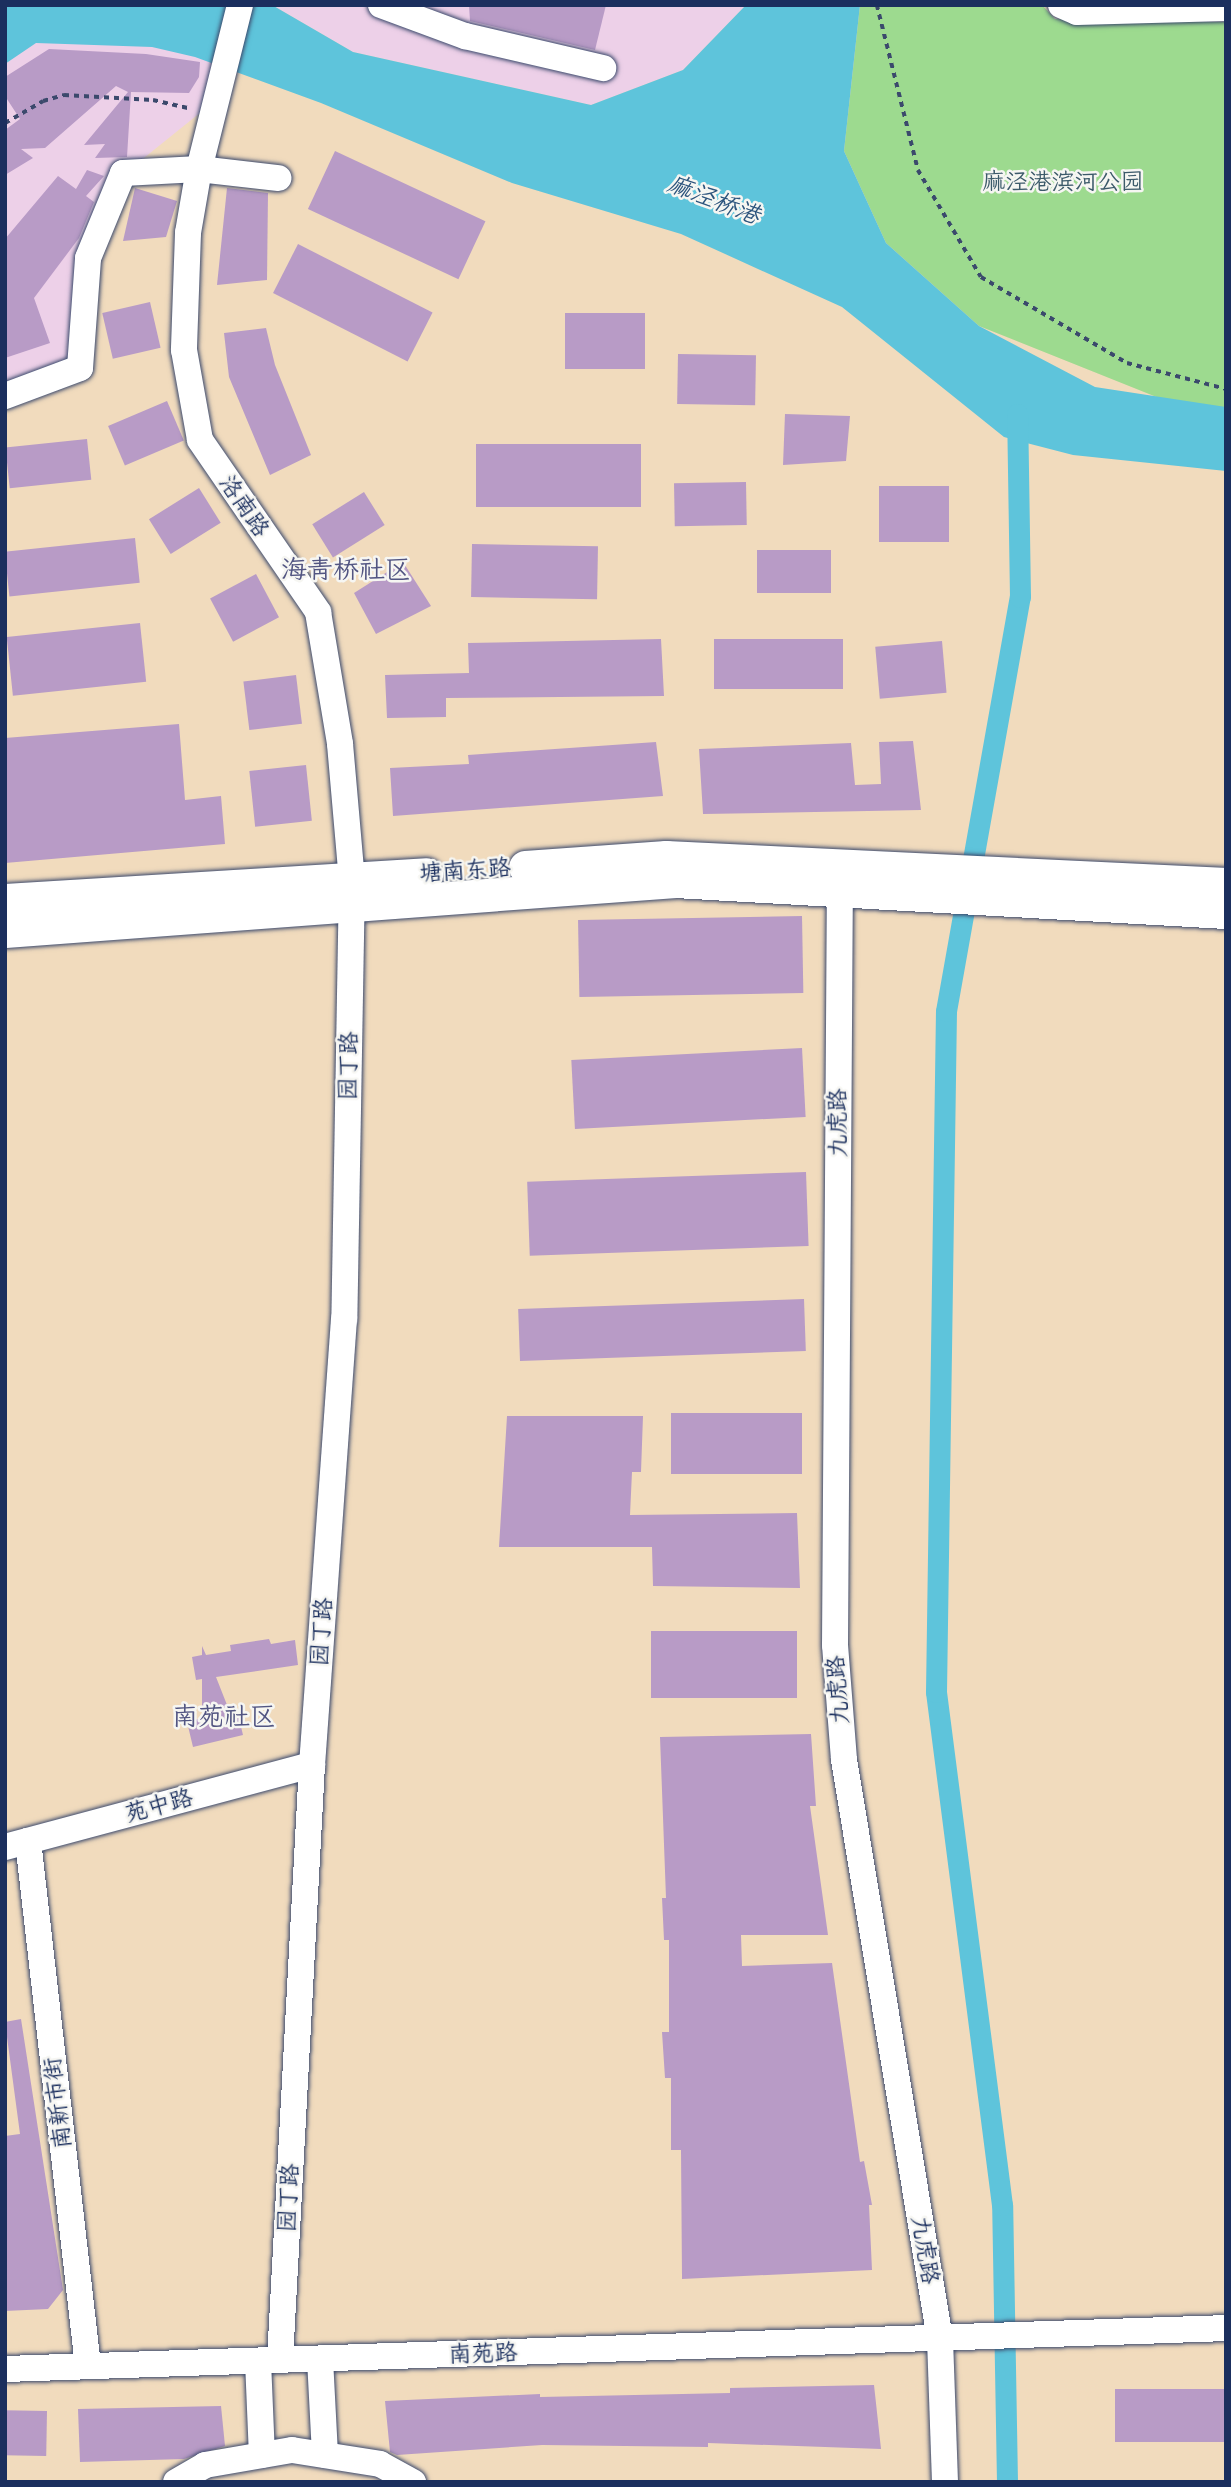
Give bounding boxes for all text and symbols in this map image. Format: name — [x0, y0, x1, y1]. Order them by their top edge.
park label: 麻泾港滨河公园 — [983, 168, 1143, 196]
water label: 麻泾桥港 — [664, 169, 764, 231]
street label: 洛南路 — [213, 470, 275, 542]
district label: 海青桥社区 — [281, 555, 411, 587]
street label: 塘南东路 — [418, 854, 512, 888]
street label: 园丁路 — [335, 1031, 363, 1101]
street label: 九虎路 — [824, 1089, 852, 1157]
street label: 园丁路 — [306, 1597, 338, 1667]
street label: 九虎路 — [822, 1655, 854, 1725]
district label: 南苑社区 — [172, 1702, 276, 1734]
street label: 苑中路 — [122, 1784, 196, 1828]
street label: 南新市街 — [39, 2056, 77, 2150]
street label: 园丁路 — [273, 2163, 305, 2233]
street label: 九虎路 — [906, 2214, 944, 2286]
street label: 南苑路 — [448, 2339, 518, 2369]

